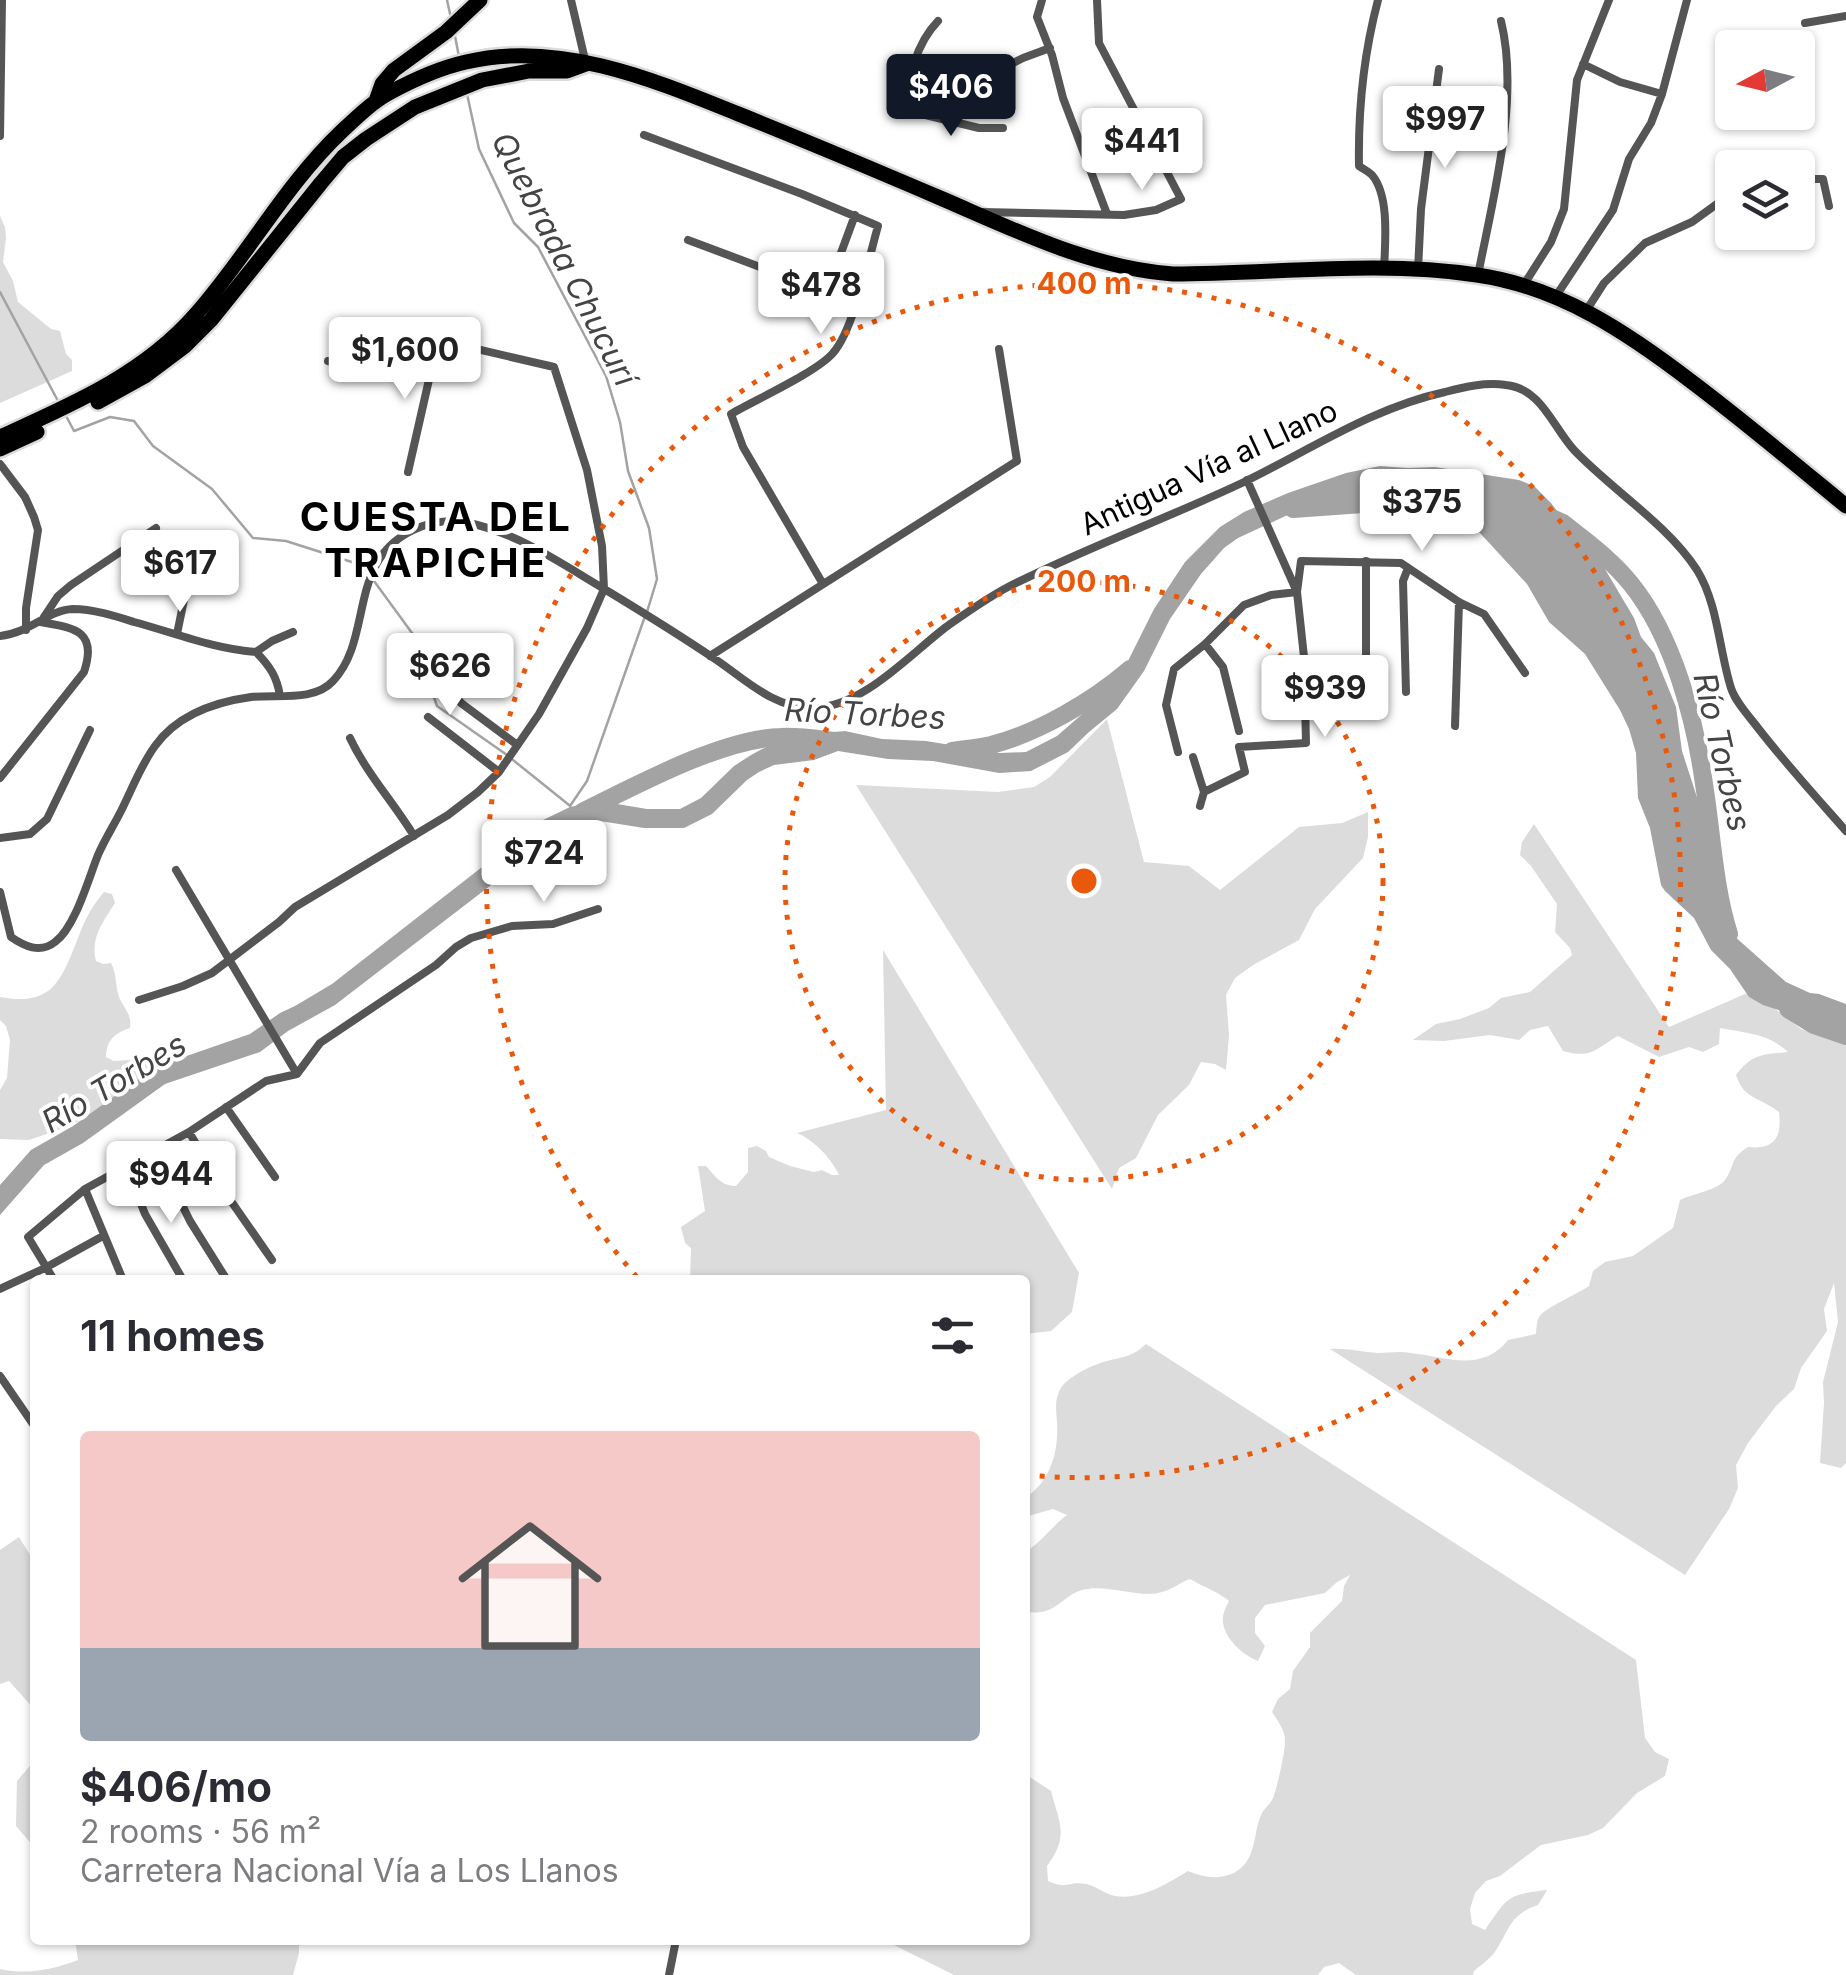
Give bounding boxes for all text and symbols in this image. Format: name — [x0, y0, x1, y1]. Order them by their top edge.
north arrow — [1715, 30, 1815, 130]
map controls — [1715, 30, 1815, 250]
pin: $406 — [892, 54, 1010, 139]
text: $406 — [909, 67, 993, 106]
pin: $997 — [1386, 86, 1504, 171]
text: $997 — [1405, 99, 1485, 138]
pin: $441 — [1083, 108, 1201, 193]
text: $441 — [1104, 121, 1180, 160]
water label: Quebrada Chucurí — [484, 125, 647, 395]
button: layers — [1715, 150, 1815, 250]
pin: $478 — [762, 252, 880, 337]
text: $478 — [780, 265, 862, 304]
text: 400 m — [1036, 265, 1132, 301]
pin: $1,600 — [324, 317, 486, 402]
text: $1,600 — [351, 330, 459, 369]
street label: Antigua Vía al Llano — [1074, 392, 1343, 542]
pin: $375 — [1363, 469, 1481, 554]
text: $375 — [1382, 482, 1462, 521]
district label: CUESTA DEL TRAPICHE — [300, 492, 572, 587]
pin: $617 — [121, 530, 239, 615]
text: $617 — [143, 543, 217, 582]
text: 200 m — [1037, 563, 1131, 599]
pin: $626 — [391, 633, 509, 718]
text: $626 — [409, 646, 491, 685]
pin: $939 — [1266, 655, 1384, 740]
text: $939 — [1283, 668, 1367, 707]
water label: Río Torbes — [1685, 669, 1760, 835]
water label: Río Torbes — [783, 690, 947, 737]
pin: $724 — [485, 820, 603, 905]
text: $724 — [504, 833, 584, 872]
centre of rings — [1066, 863, 1102, 899]
water label: Río Torbes — [35, 1024, 193, 1141]
pin: $944 — [112, 1141, 230, 1226]
text: $944 — [128, 1154, 214, 1193]
icon: filters — [925, 1308, 980, 1363]
text: 11 homes — [80, 1310, 265, 1361]
icon: home — [440, 1496, 620, 1676]
text: $406/mo — [80, 1761, 272, 1812]
text: 2 rooms · 56 m² — [80, 1812, 321, 1851]
text: Carretera Nacional Vía a Los Llanos — [80, 1851, 619, 1890]

